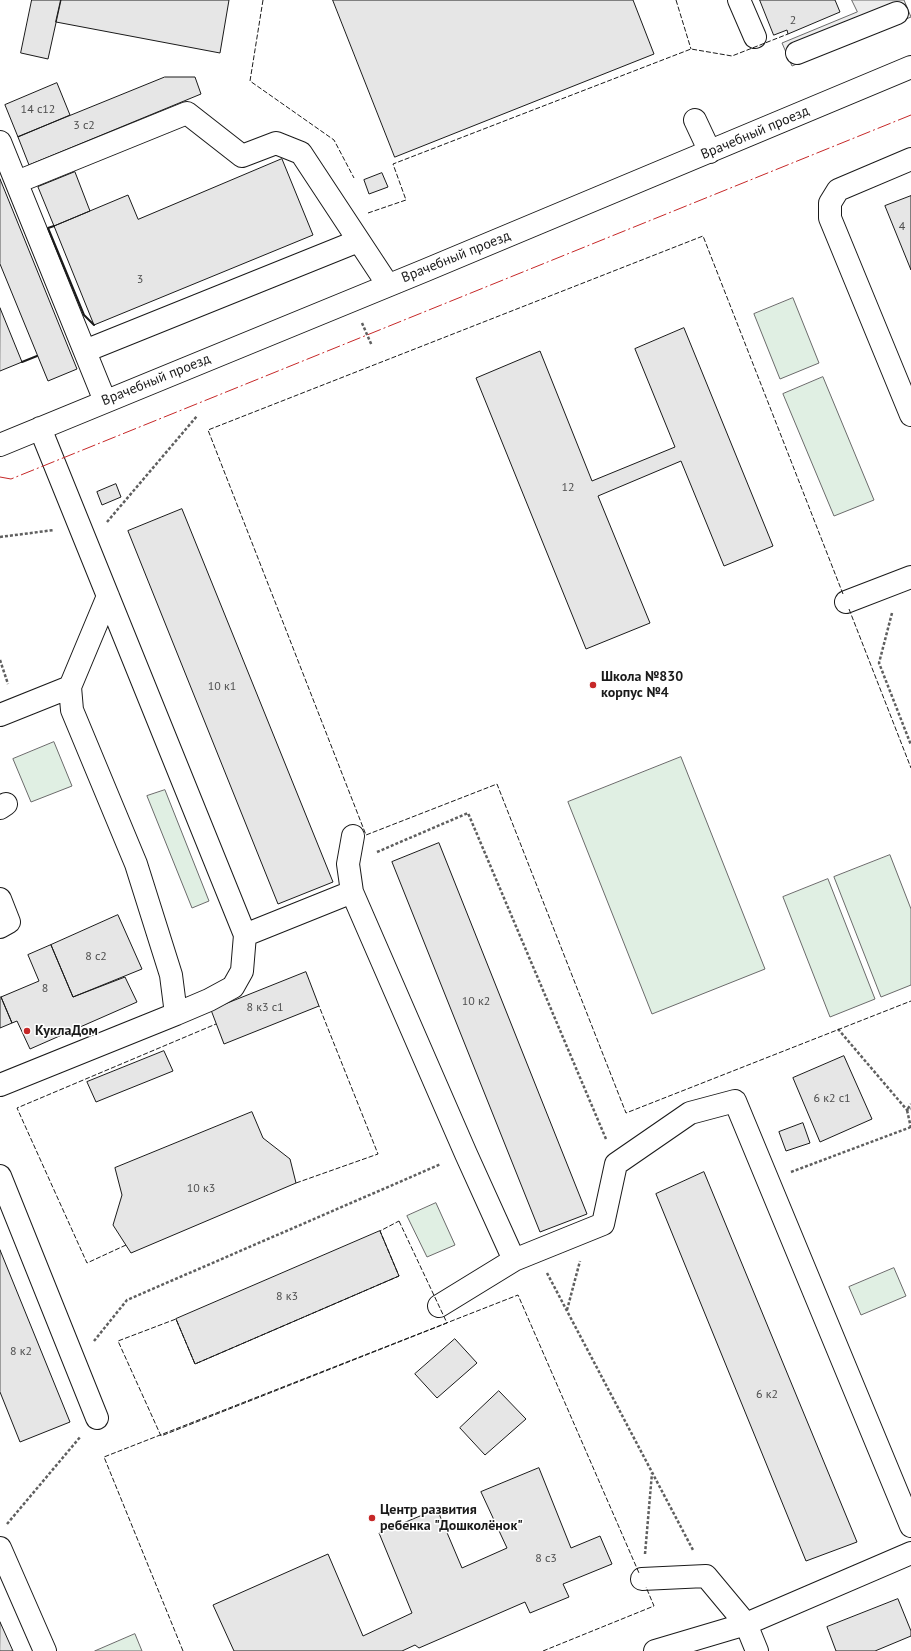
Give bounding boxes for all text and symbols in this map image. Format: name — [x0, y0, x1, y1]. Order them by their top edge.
house number: 2 — [790, 14, 796, 28]
house number: 14 с12 — [21, 103, 55, 117]
street label: Врачебный проезд — [698, 103, 812, 163]
house number: 3 с2 — [73, 119, 95, 133]
house number: 4 — [899, 220, 905, 234]
street label: Врачебный проезд — [399, 228, 513, 286]
house number: 3 — [137, 273, 143, 287]
street label: Врачебный проезд — [99, 351, 213, 409]
house number: 12 — [561, 481, 575, 495]
place label: Школа №830 корпус №4 — [601, 669, 683, 702]
house number: 10 к1 — [208, 680, 236, 694]
marker: Школа №830 корпус №4 — [588, 680, 598, 690]
house number: 8 с2 — [85, 950, 107, 964]
house number: 8 — [42, 982, 48, 996]
house number: 10 к2 — [462, 995, 490, 1009]
house number: 8 к3 с1 — [246, 1001, 284, 1015]
place label: КуклаДом — [35, 1023, 98, 1039]
marker: КуклаДом — [22, 1026, 32, 1036]
house number: 6 к2 с1 — [813, 1092, 851, 1106]
house number: 10 к3 — [187, 1182, 215, 1196]
house number: 8 к3 — [276, 1290, 298, 1304]
house number: 8 к2 — [10, 1345, 32, 1359]
house number: 6 к2 — [756, 1388, 778, 1402]
place label: Центр развития ребенка "Дошколёнок" — [380, 1502, 523, 1534]
marker: Центр развития ребенка "Дошколёнок" — [367, 1513, 377, 1523]
house number: 8 с3 — [535, 1552, 557, 1566]

